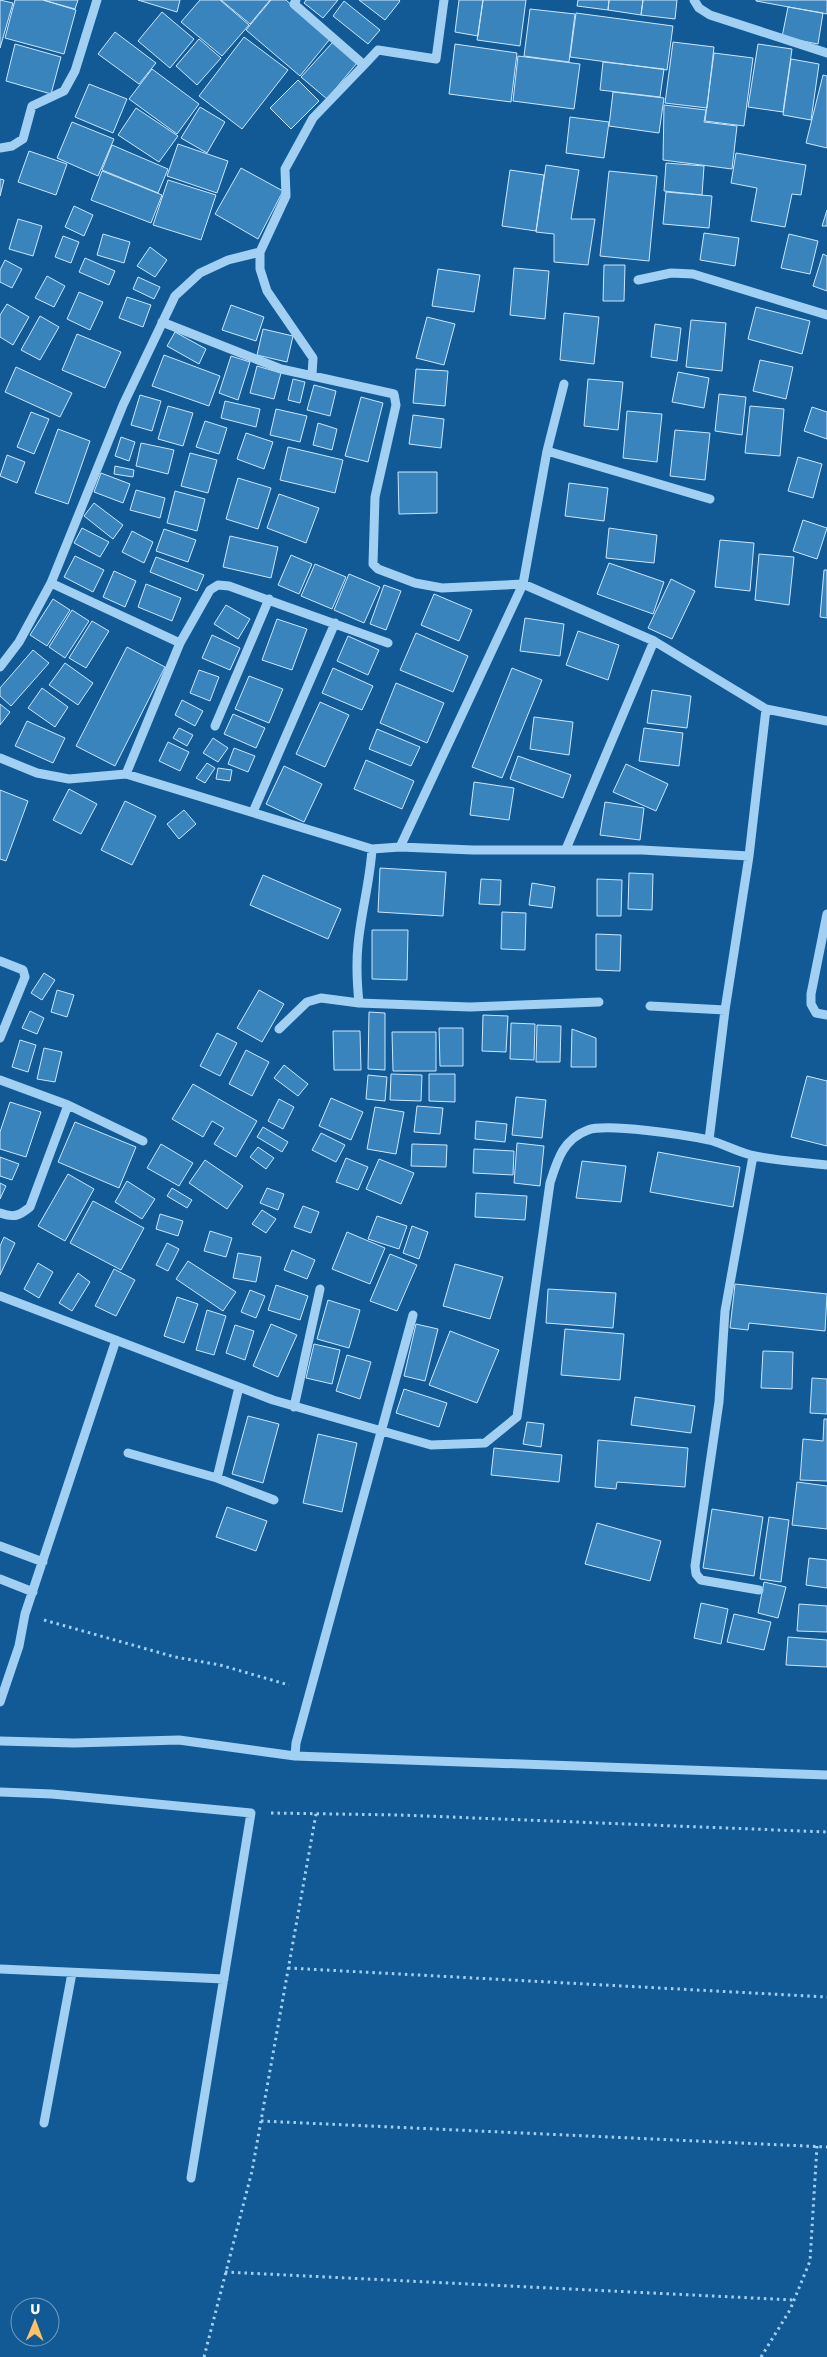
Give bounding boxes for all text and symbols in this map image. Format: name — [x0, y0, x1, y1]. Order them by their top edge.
north arrow — [10, 2297, 60, 2347]
text: U — [30, 2299, 40, 2319]

